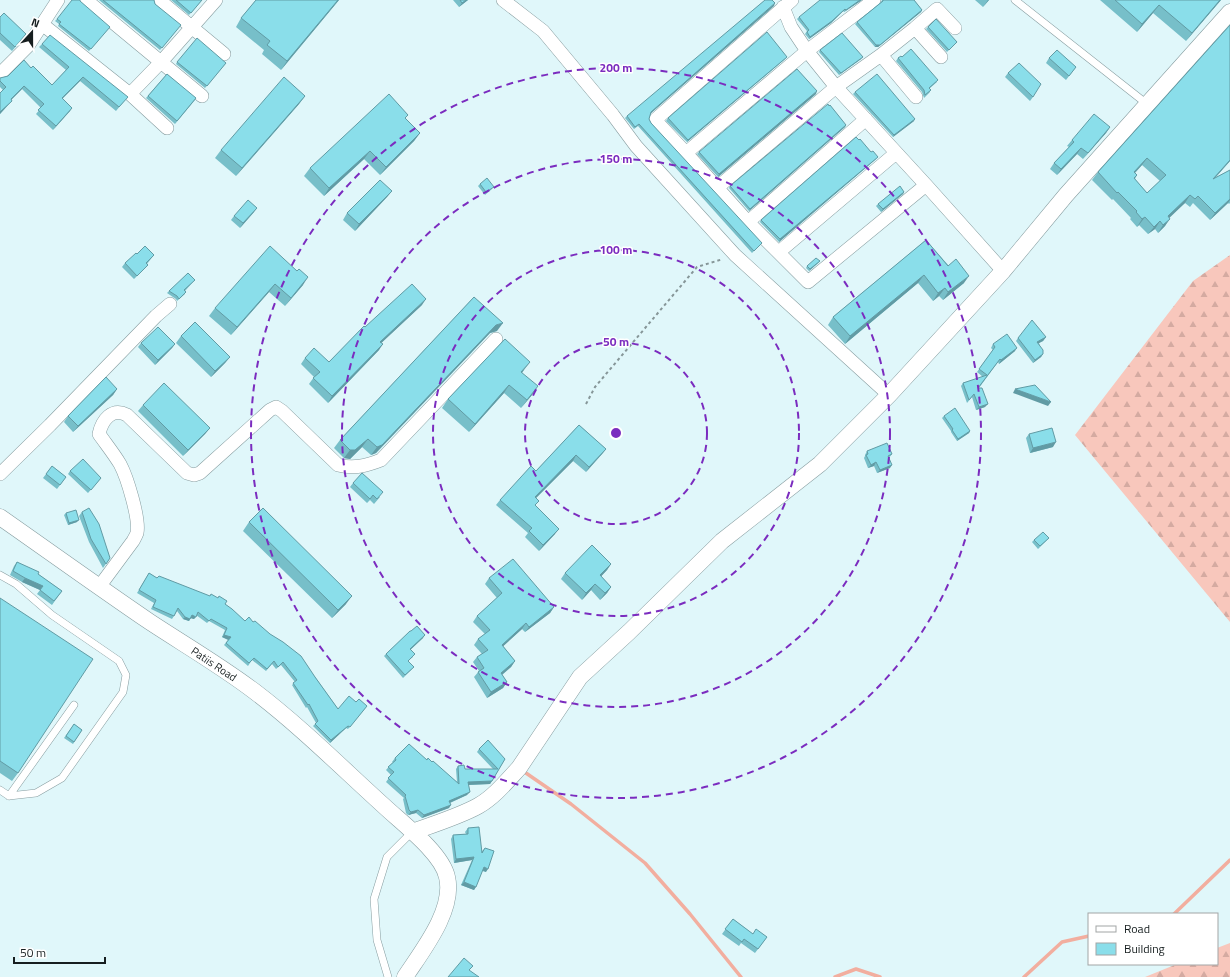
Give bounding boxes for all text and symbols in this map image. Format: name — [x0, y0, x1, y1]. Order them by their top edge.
north arrow — [12, 12, 52, 52]
text: N — [29, 14, 42, 31]
text: 200 m — [600, 58, 632, 77]
text: 150 m — [600, 149, 632, 168]
text: 100 m — [600, 240, 632, 259]
text: 50 m — [603, 332, 629, 351]
centre of rings — [609, 426, 623, 440]
street label: Patiis Road — [188, 643, 240, 685]
legend — [1088, 913, 1218, 965]
text: Road — [1124, 919, 1150, 938]
scale bar — [14, 939, 105, 965]
text: Building — [1124, 939, 1165, 958]
text: 50 m — [20, 943, 46, 962]

